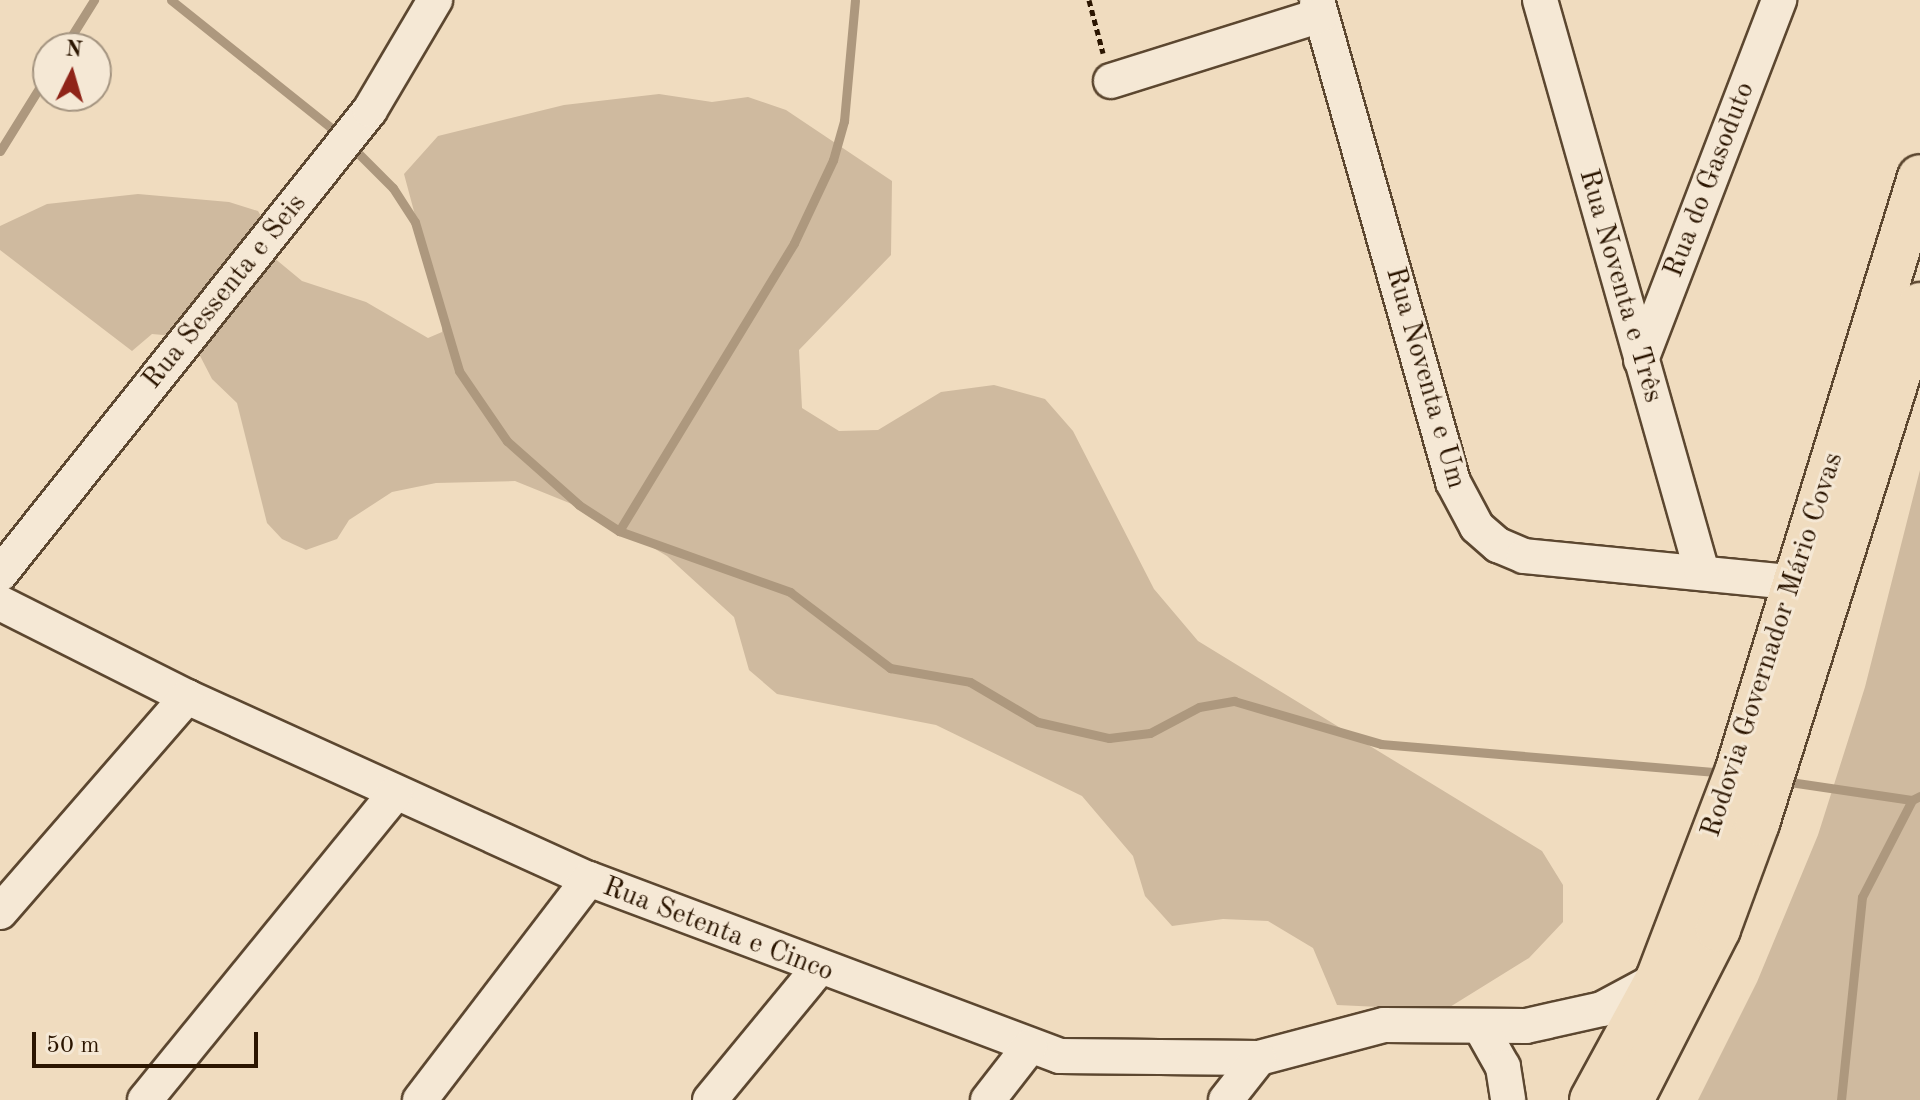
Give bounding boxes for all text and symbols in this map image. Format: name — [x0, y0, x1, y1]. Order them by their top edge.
north arrow — [32, 32, 112, 112]
text: N — [65, 38, 83, 62]
street label: Rua do Gasoduto — [1657, 78, 1763, 282]
street label: Rua Noventa e Três — [1571, 165, 1669, 407]
street label: Rua Sessenta e Seis — [136, 188, 314, 396]
street label: Rua Noventa e Um — [1377, 263, 1473, 493]
street label: Rodovia Governador Mário Covas — [1695, 449, 1851, 841]
street label: Rua Setenta e Cinco — [598, 871, 838, 989]
scale bar — [36, 1016, 262, 1066]
text: 50 m — [46, 1034, 100, 1058]

